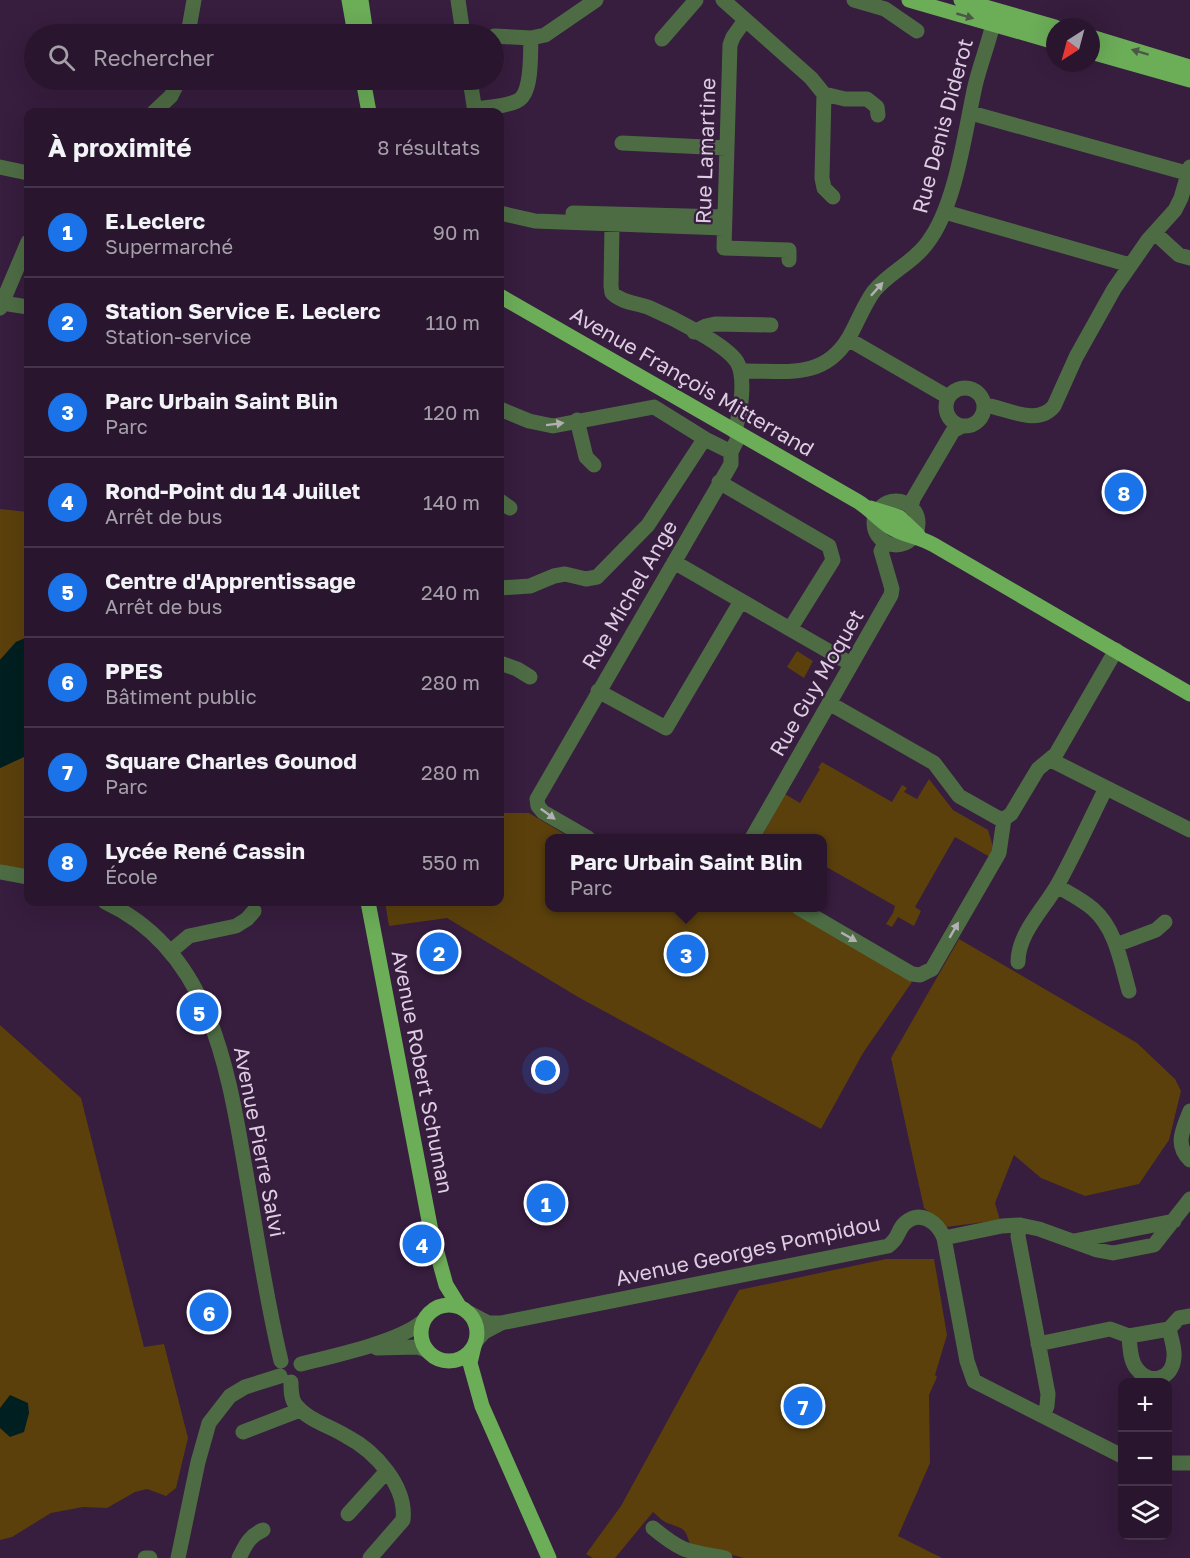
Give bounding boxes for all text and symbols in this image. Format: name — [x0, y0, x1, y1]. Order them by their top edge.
one-way arrow — [956, 12, 974, 21]
north arrow — [1046, 18, 1100, 72]
search box — [24, 24, 504, 90]
street label: Rue Denis Diderot — [906, 35, 978, 216]
icon: search — [45, 41, 78, 74]
text: Rechercher — [93, 44, 214, 71]
one-way arrow — [1131, 47, 1149, 56]
street label: Rue Lamartine — [689, 77, 721, 224]
text: À proximité — [48, 132, 192, 163]
text: 8 résultats — [377, 135, 480, 159]
text: E.Leclerc — [105, 207, 205, 234]
text: 1 — [62, 220, 73, 244]
text: 90 m — [433, 220, 480, 244]
text: Supermarché — [105, 234, 233, 258]
one-way arrow — [870, 282, 883, 297]
text: Station Service E. Leclerc — [105, 297, 381, 324]
street label: Avenue François Mitterrand — [566, 301, 819, 462]
text: 2 — [61, 310, 74, 334]
text: 110 m — [426, 310, 480, 334]
text: Station-service — [105, 324, 251, 348]
text: Parc Urbain Saint Blin — [105, 387, 338, 414]
text: 3 — [61, 400, 74, 424]
text: 120 m — [424, 400, 480, 424]
text: Parc — [105, 414, 148, 438]
one-way arrow — [545, 419, 564, 429]
pin: 8 — [1104, 470, 1144, 514]
text: Rond-Point du 14 Juillet — [105, 477, 360, 504]
text: 4 — [61, 490, 74, 514]
text: 140 m — [423, 490, 480, 514]
text: Arrêt de bus — [105, 504, 222, 528]
street label: Rue Michel Ange — [576, 515, 682, 674]
text: Centre d'Apprentissage — [105, 567, 356, 594]
text: 5 — [61, 580, 74, 604]
text: 240 m — [421, 580, 480, 604]
text: Arrêt de bus — [105, 594, 222, 618]
street label: Rue Guy Moquet — [764, 604, 869, 761]
text: PPES — [105, 657, 163, 684]
text: 6 — [61, 670, 74, 694]
text: 280 m — [421, 670, 480, 694]
text: Bâtiment public — [105, 684, 257, 708]
text: Square Charles Gounod — [105, 747, 357, 774]
text: 7 — [62, 760, 73, 784]
text: 280 m — [421, 760, 480, 784]
text: Parc — [105, 774, 148, 798]
one-way arrow — [540, 808, 556, 820]
popup — [545, 834, 827, 912]
text: Lycée René Cassin — [105, 837, 305, 864]
text: Parc Urbain Saint Blin — [570, 848, 802, 875]
text: 8 — [61, 850, 74, 874]
text: 550 m — [422, 850, 480, 874]
text: École — [105, 864, 158, 888]
text: Parc — [570, 875, 612, 899]
one-way arrow — [949, 922, 960, 938]
pin: 2 — [420, 930, 458, 974]
pin: 3 — [666, 932, 706, 976]
one-way arrow — [841, 932, 858, 942]
street label: Avenue Robert Schuman — [387, 948, 459, 1196]
pin: 5 — [180, 990, 218, 1034]
street label: Avenue Pierre Salvi — [229, 1044, 291, 1239]
your location — [531, 1056, 560, 1085]
pin: 1 — [526, 1180, 566, 1226]
street label: Avenue Georges Pompidou — [613, 1209, 883, 1291]
pin: 4 — [402, 1222, 442, 1266]
pin: 6 — [190, 1290, 228, 1334]
map controls — [1118, 1378, 1172, 1540]
button: + — [1118, 1378, 1172, 1432]
pin: 7 — [784, 1384, 822, 1428]
button: − — [1118, 1432, 1172, 1486]
button: layers — [1118, 1486, 1172, 1540]

